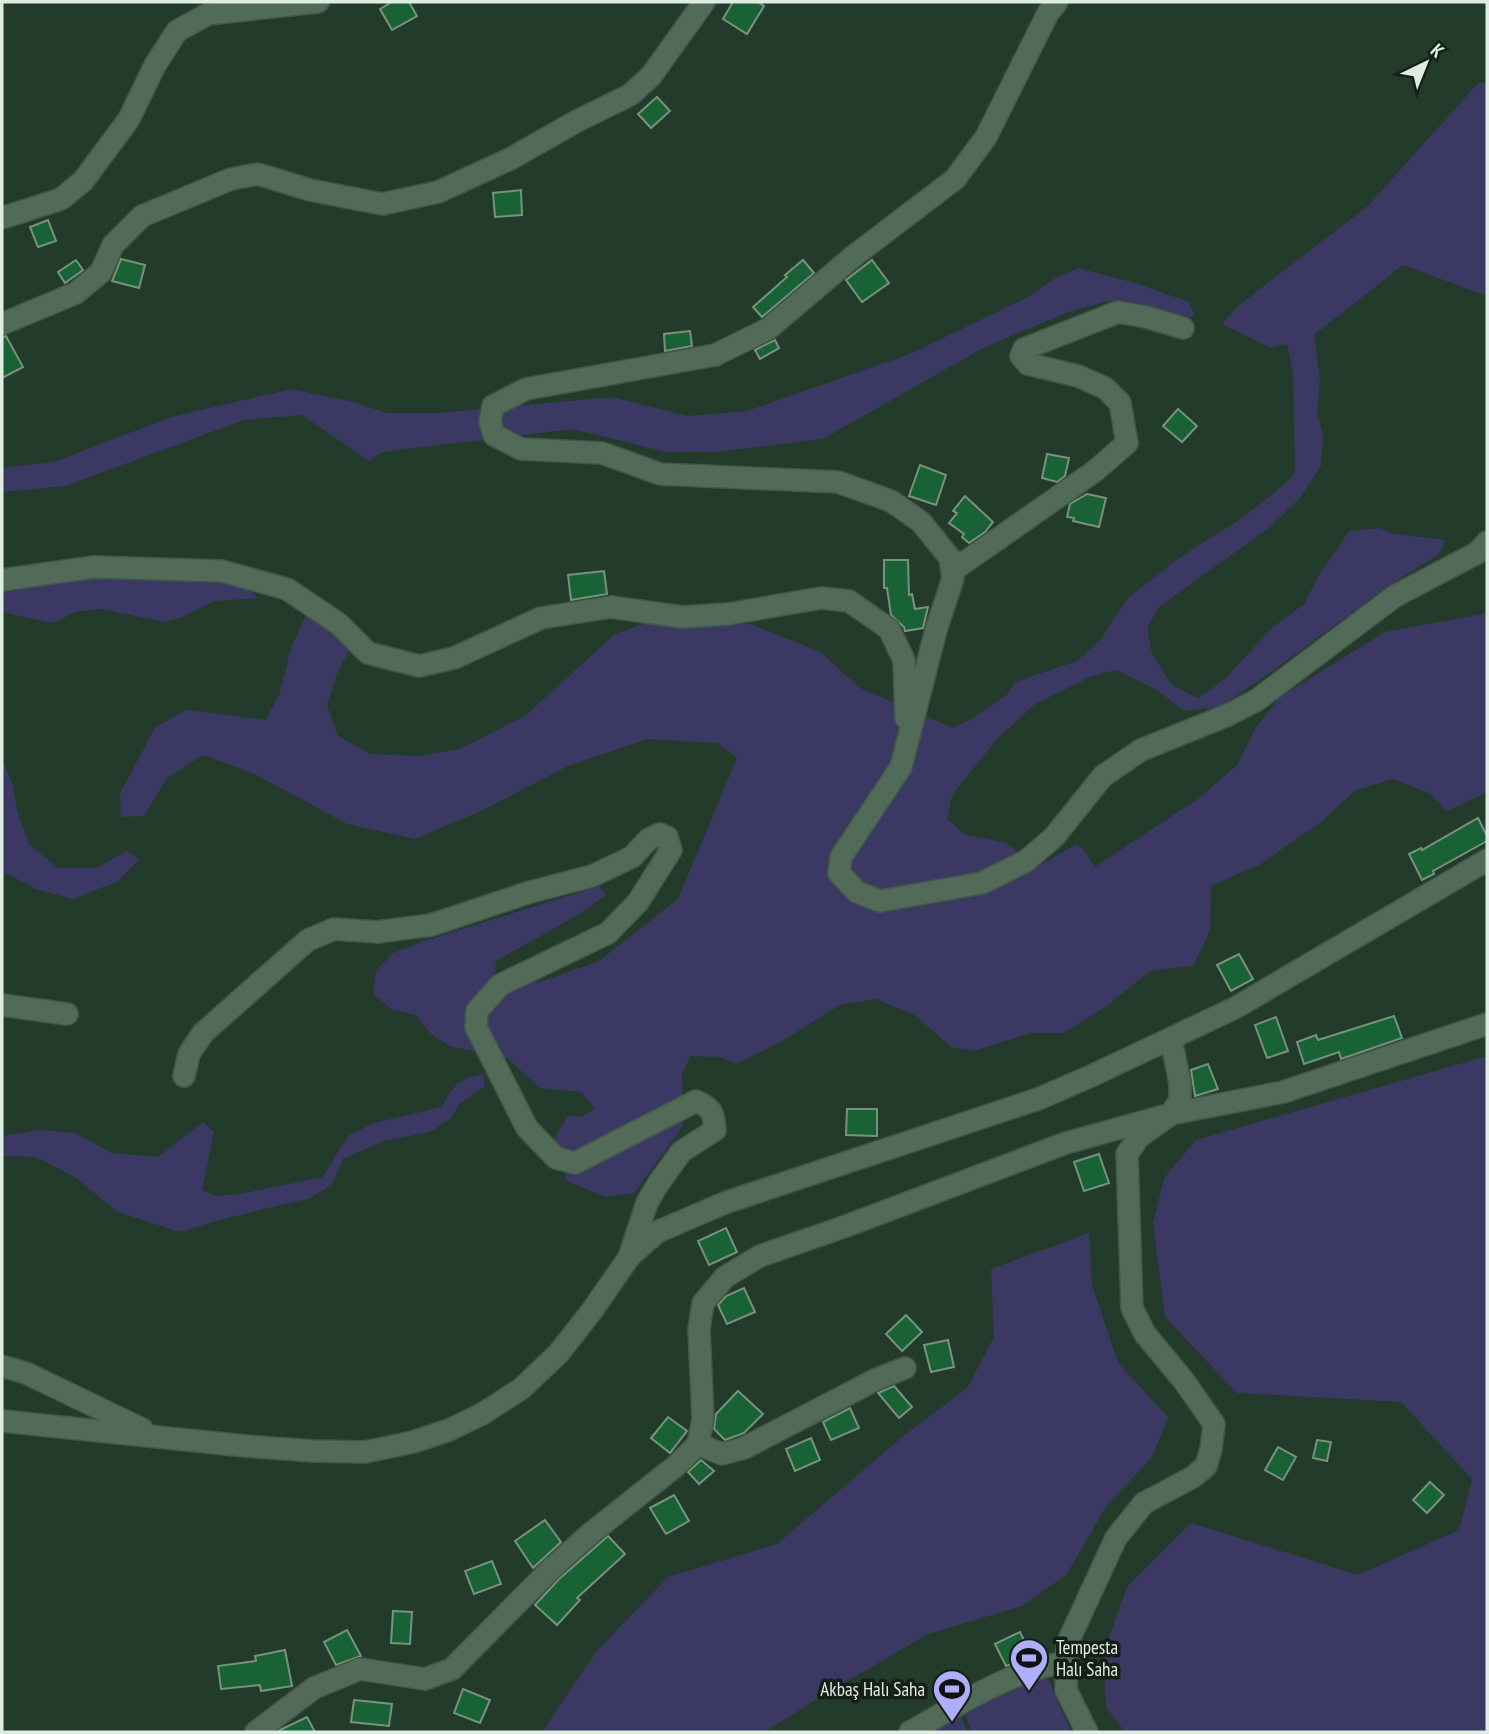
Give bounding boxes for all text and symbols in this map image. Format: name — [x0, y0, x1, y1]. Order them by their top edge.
north arrow — [1391, 28, 1461, 98]
text: K — [1426, 38, 1449, 63]
place label: Tempesta Halı Saha — [1056, 1635, 1118, 1681]
sports icon: Tempesta Halı Saha — [1008, 1637, 1050, 1692]
sports icon: Akbaş Halı Saha — [931, 1668, 973, 1723]
place label: Akbaş Halı Saha — [820, 1677, 925, 1701]

